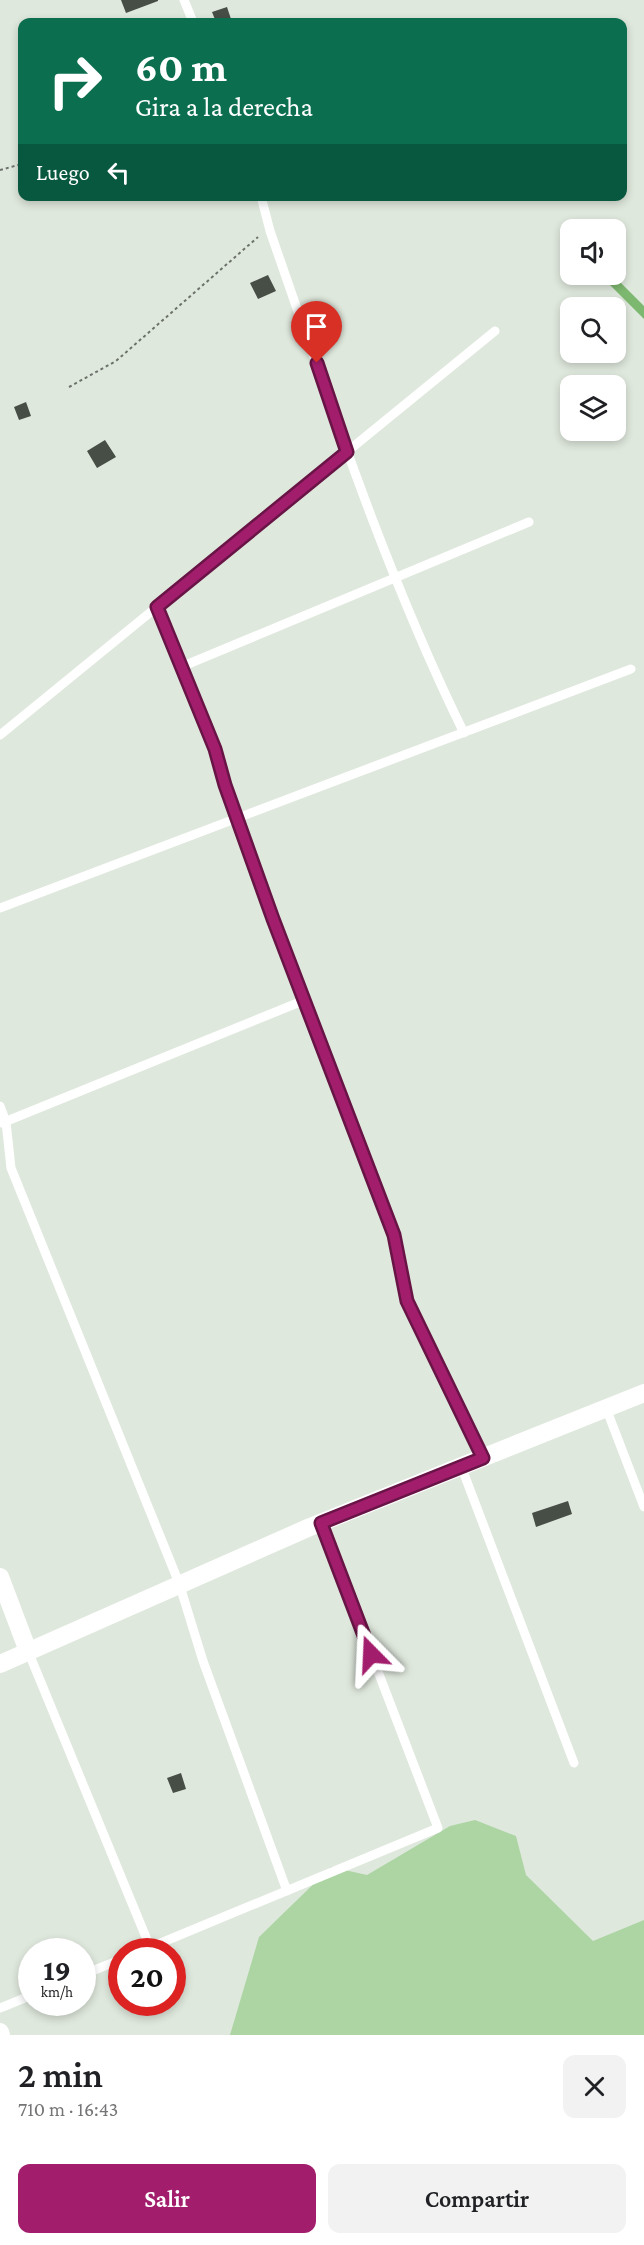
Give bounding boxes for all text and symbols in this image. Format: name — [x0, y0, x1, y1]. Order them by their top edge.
icon: right — [36, 42, 114, 120]
text: 60 m — [135, 43, 227, 90]
text: Gira a la derecha — [135, 92, 313, 122]
icon: left — [102, 156, 135, 189]
text: Luego — [36, 160, 90, 185]
map controls — [560, 219, 626, 441]
button: sound — [560, 219, 626, 285]
button: search — [560, 297, 626, 363]
pin — [291, 301, 342, 363]
icon: arrive — [300, 310, 333, 343]
button: layers — [560, 375, 626, 441]
position arrow — [339, 1622, 403, 1686]
speed limit sign: 20 — [108, 1938, 186, 2016]
text: 19 — [43, 1953, 71, 1986]
text: km/h — [41, 1984, 73, 2000]
text: 2 min — [18, 2055, 103, 2095]
button: close — [563, 2055, 626, 2118]
text: 710 m · 16:43 — [18, 2098, 118, 2120]
button: Salir — [18, 2164, 316, 2233]
button: Compartir — [328, 2164, 626, 2233]

